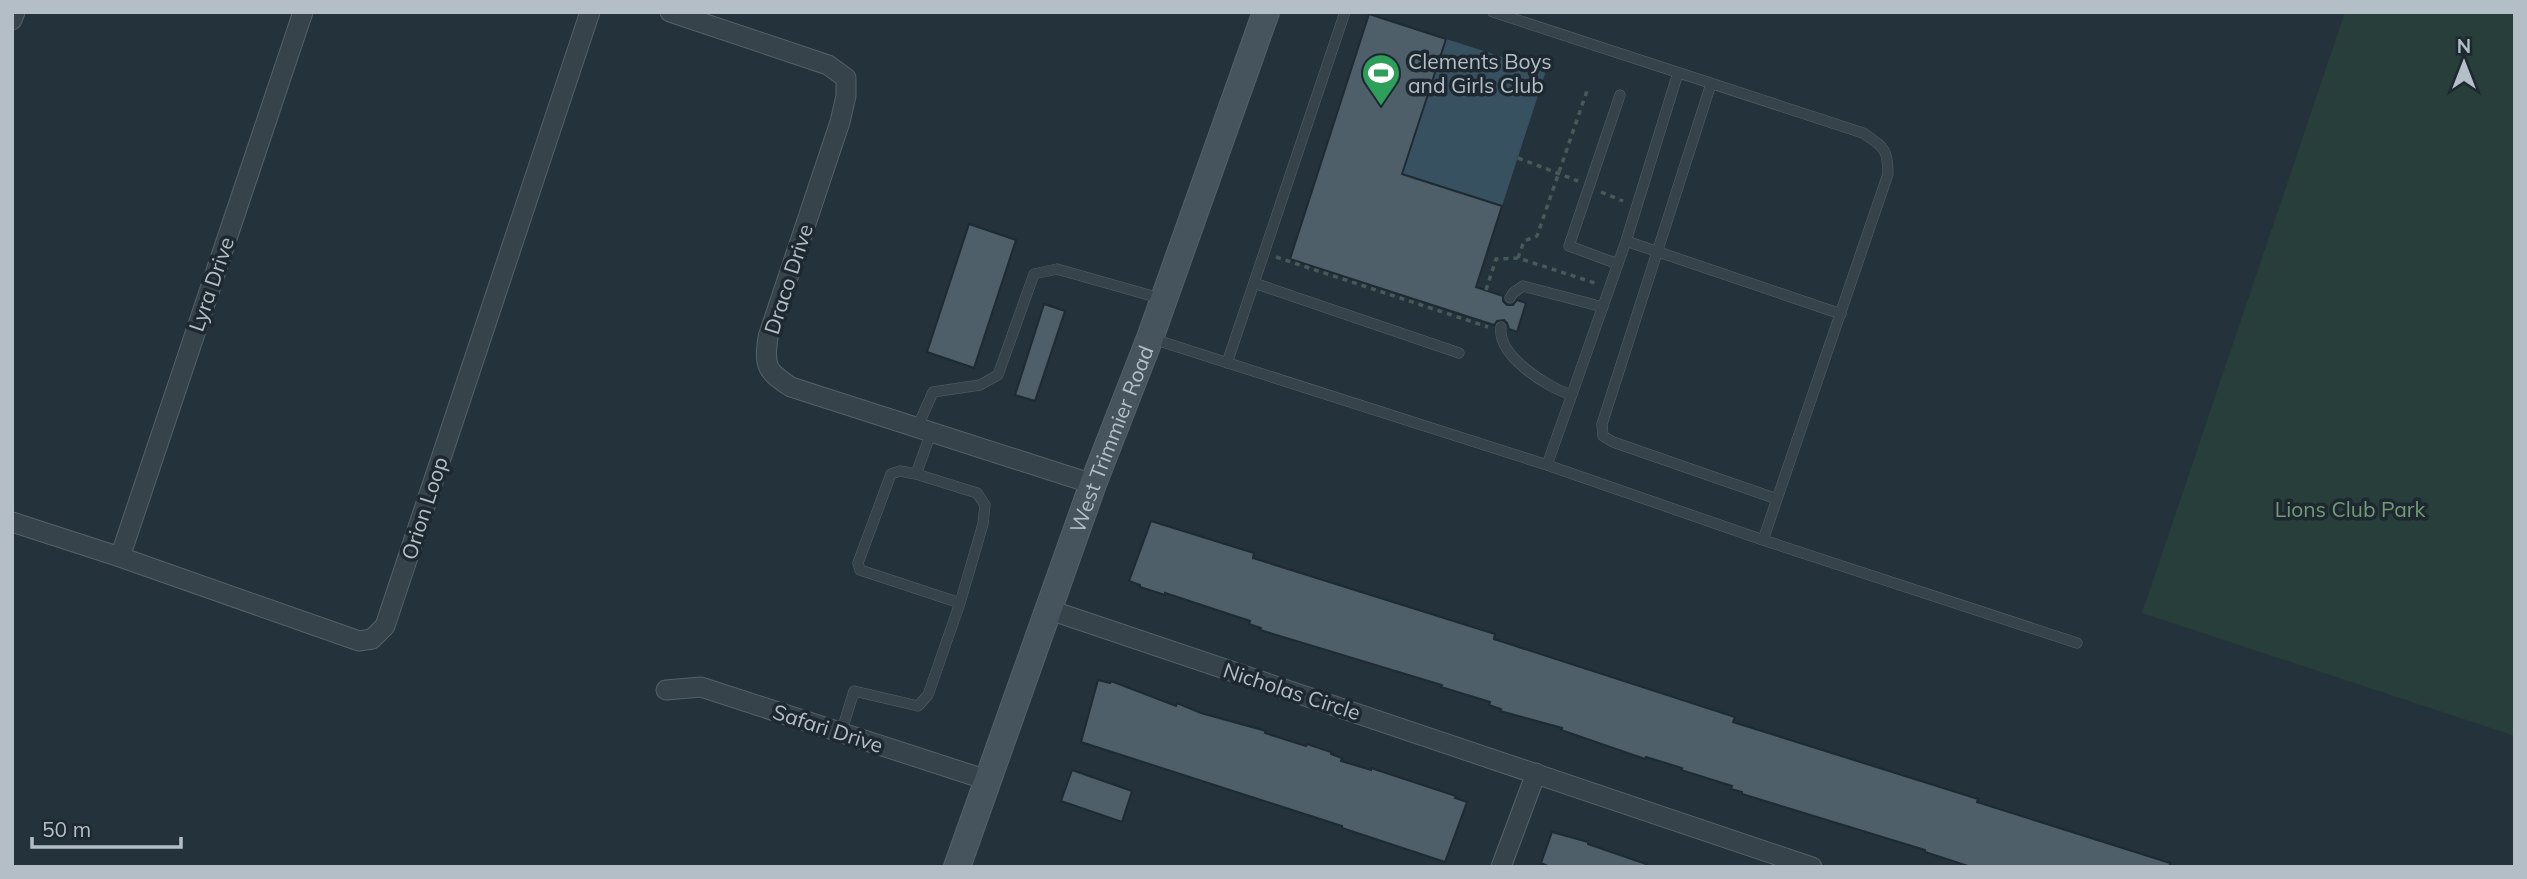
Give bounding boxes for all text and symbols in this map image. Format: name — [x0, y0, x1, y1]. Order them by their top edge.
north arrow — [2429, 28, 2499, 98]
text: N — [2457, 34, 2471, 58]
place label: Clements Boys and Girls Club — [1408, 48, 1552, 98]
sports icon: Clements Boys and Girls Club — [1360, 52, 1402, 107]
street label: Draco Drive — [758, 221, 818, 337]
street label: Lyra Drive — [183, 233, 239, 335]
street label: West Trimmier Road — [1064, 342, 1159, 536]
street label: Orion Loop — [395, 453, 453, 563]
park label: Lions Club Park — [2275, 496, 2425, 522]
street label: Nicholas Circle — [1220, 657, 1364, 725]
street label: Safari Drive — [770, 698, 886, 758]
scale bar — [32, 806, 180, 850]
text: 50 m — [42, 816, 91, 842]

